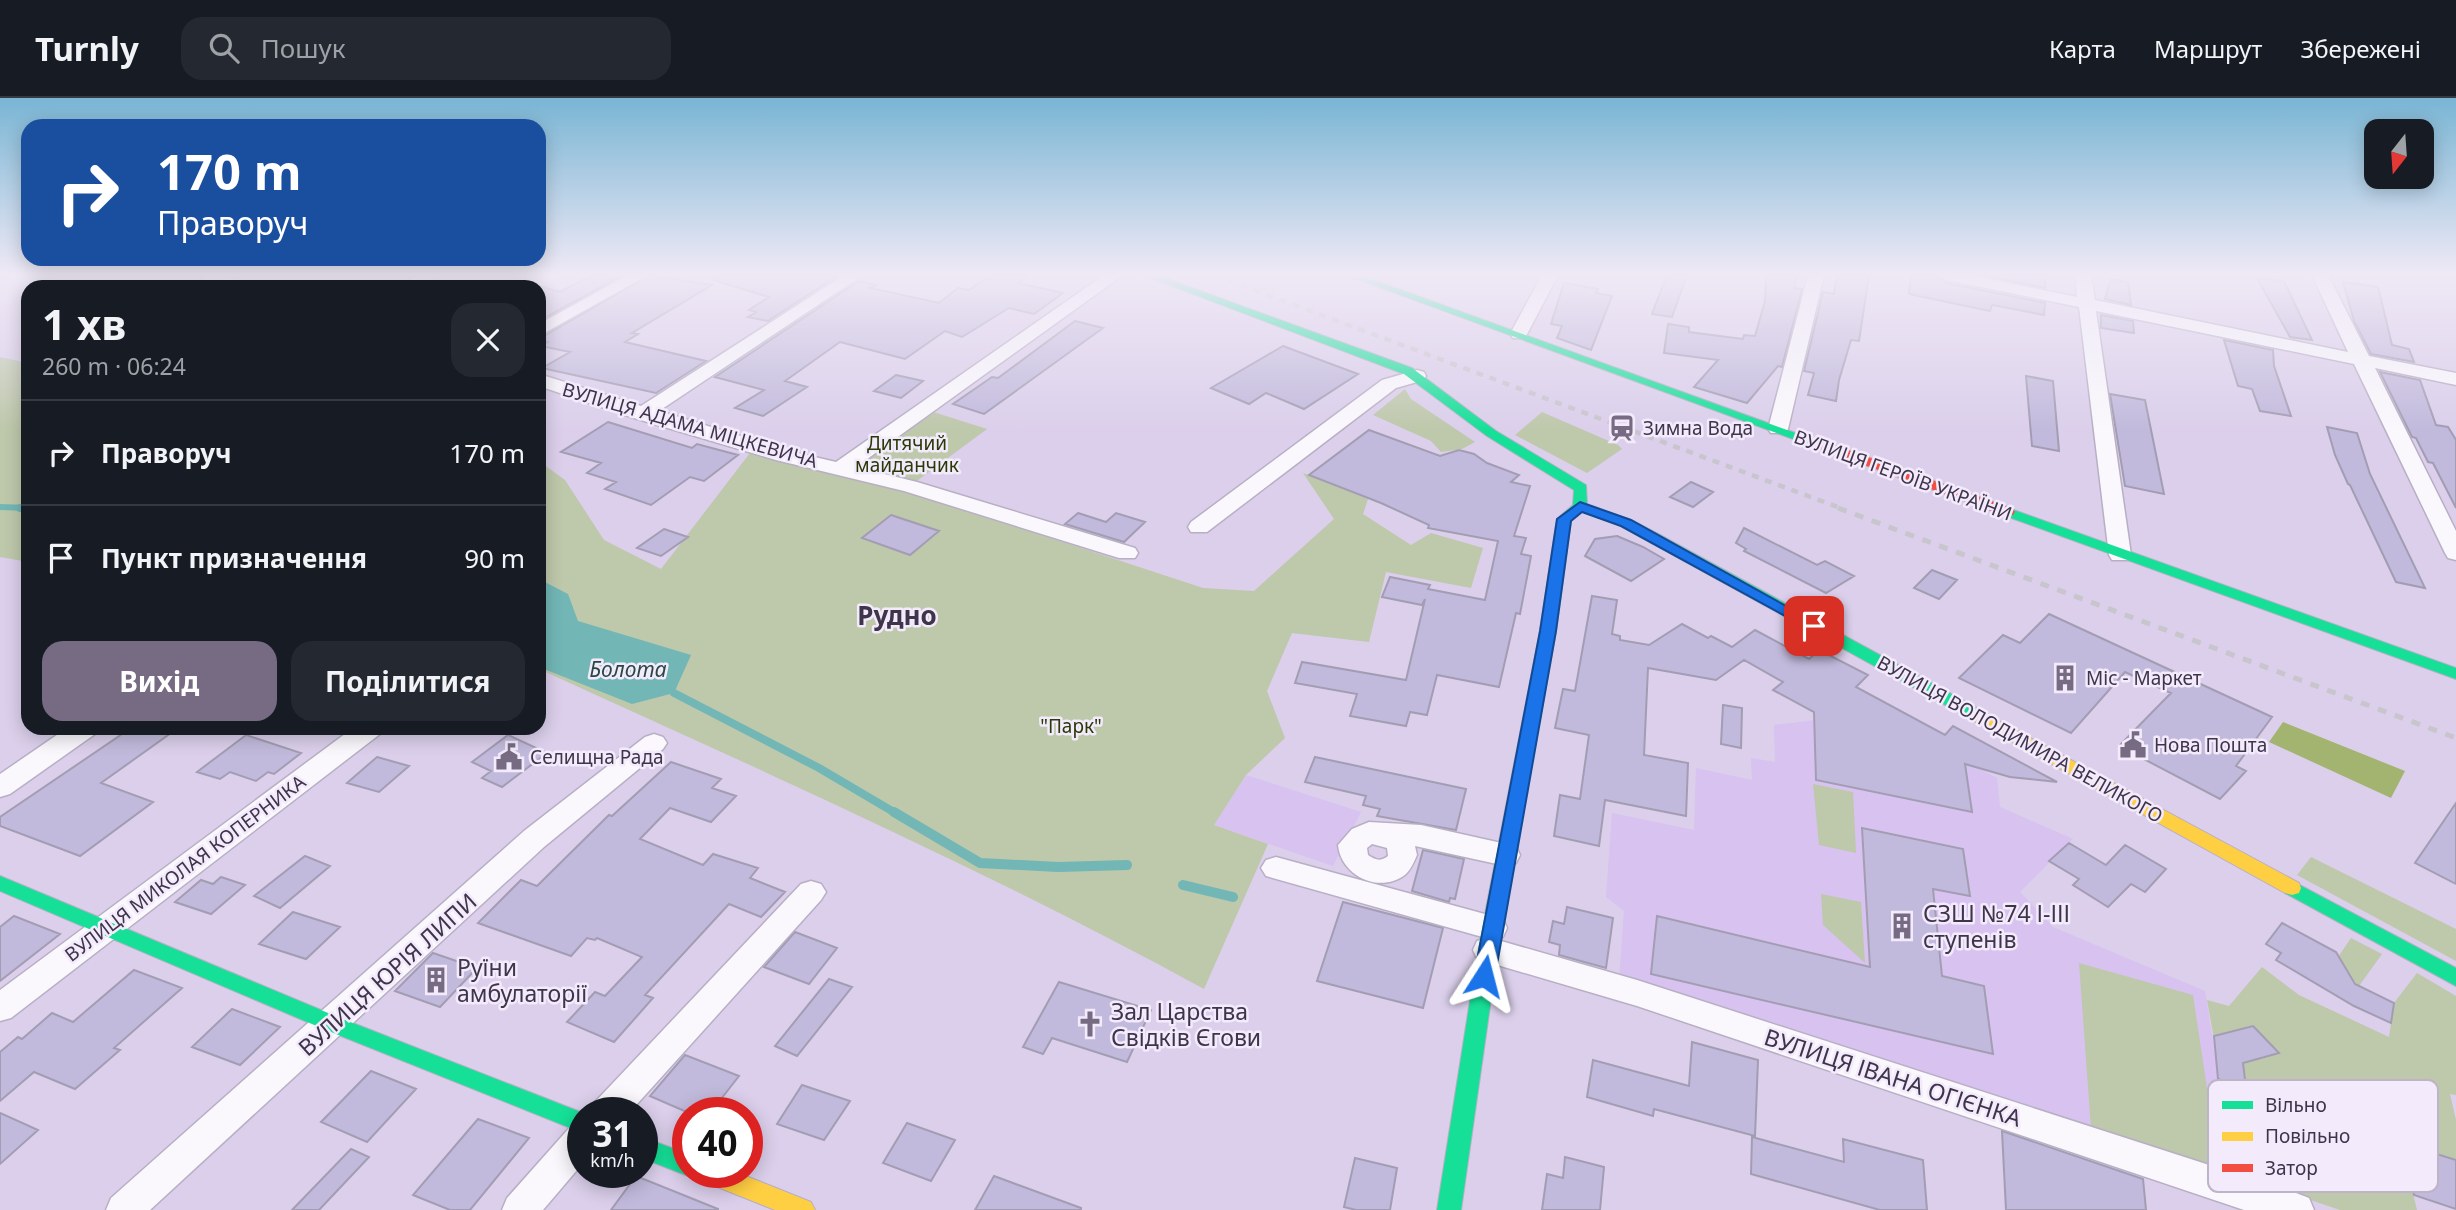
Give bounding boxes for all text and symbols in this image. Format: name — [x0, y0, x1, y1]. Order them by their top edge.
search box — [181, 17, 671, 80]
text: Turnly — [35, 26, 139, 71]
icon: search — [205, 29, 243, 67]
text: Пошук — [261, 30, 346, 66]
text: Карта — [2049, 32, 2116, 65]
text: Маршрут — [2154, 32, 2262, 65]
text: Збережені — [2300, 32, 2421, 65]
north arrow — [2364, 119, 2434, 189]
map controls — [2364, 119, 2434, 189]
text: 170 m — [157, 138, 302, 204]
icon: right — [42, 147, 133, 238]
text: Праворуч — [157, 201, 308, 244]
text: 1 хв — [42, 295, 126, 352]
button: close — [451, 303, 525, 377]
text: 260 m · 06:24 — [42, 350, 186, 382]
street label: ВУЛИЦЯ АДАМА МІЦКЕВИЧА — [559, 376, 821, 474]
station icon: Зимна Вода — [1607, 413, 1637, 443]
place label: Зимна Вода — [1643, 415, 1753, 441]
street label: ВУЛИЦЯ ГЕРОЇВ УКРАЇНИ — [1790, 423, 2016, 527]
park label: Дитячий майданчик — [855, 430, 959, 478]
icon: right — [42, 434, 80, 472]
text: Праворуч — [101, 435, 232, 471]
text: 170 m — [449, 435, 525, 471]
icon: arrive — [42, 539, 80, 577]
text: Пункт призначення — [101, 540, 367, 576]
text: 90 m — [464, 540, 525, 576]
pin — [1784, 596, 1844, 656]
district label: Рудно — [857, 597, 937, 633]
icon: arrive — [1795, 607, 1833, 645]
button: Вихід — [42, 641, 277, 721]
button: Поділитися — [291, 641, 525, 721]
street label: ВУЛИЦЯ ВОЛОДИМИРА ВЕЛИКОГО — [1872, 649, 2168, 829]
water label: Болота — [589, 655, 667, 683]
building icon: Міс - Маркет — [2050, 663, 2080, 693]
place label: Міс - Маркет — [2086, 665, 2202, 691]
park label: "Парк" — [1040, 713, 1102, 739]
public building icon: Нова Пошта — [2118, 730, 2148, 760]
place label: Нова Пошта — [2154, 732, 2267, 758]
public building icon: Селищна Рада — [494, 742, 524, 772]
place label: Селищна Рада — [530, 744, 663, 770]
street label: ВУЛИЦЯ МИКОЛАЯ КОПЕРНИКА — [59, 768, 311, 967]
street label: ВУЛИЦЯ ЮРІЯ ЛИПИ — [291, 885, 483, 1063]
place label: СЗШ №74 І-ІІІ ступенів — [1923, 897, 2070, 955]
building icon: СЗШ №74 І-ІІІ ступенів — [1887, 911, 1917, 941]
position arrow — [1447, 939, 1521, 1013]
place label: Руїни амбулаторії — [457, 951, 587, 1009]
building icon: Руїни амбулаторії — [421, 965, 451, 995]
place label: Зал Царства Свідків Єгови — [1111, 995, 1261, 1053]
church icon: Зал Царства Свідків Єгови — [1075, 1009, 1105, 1039]
street label: ВУЛИЦЯ ІВАНА ОГІЄНКА — [1760, 1020, 2026, 1134]
legend — [2208, 1080, 2438, 1192]
text: Вільно — [2265, 1092, 2327, 1118]
speed limit sign: 40 — [672, 1097, 763, 1188]
text: 31 — [592, 1110, 633, 1157]
text: Повільно — [2265, 1123, 2350, 1149]
text: km/h — [590, 1148, 635, 1172]
text: Затор — [2265, 1155, 2318, 1181]

